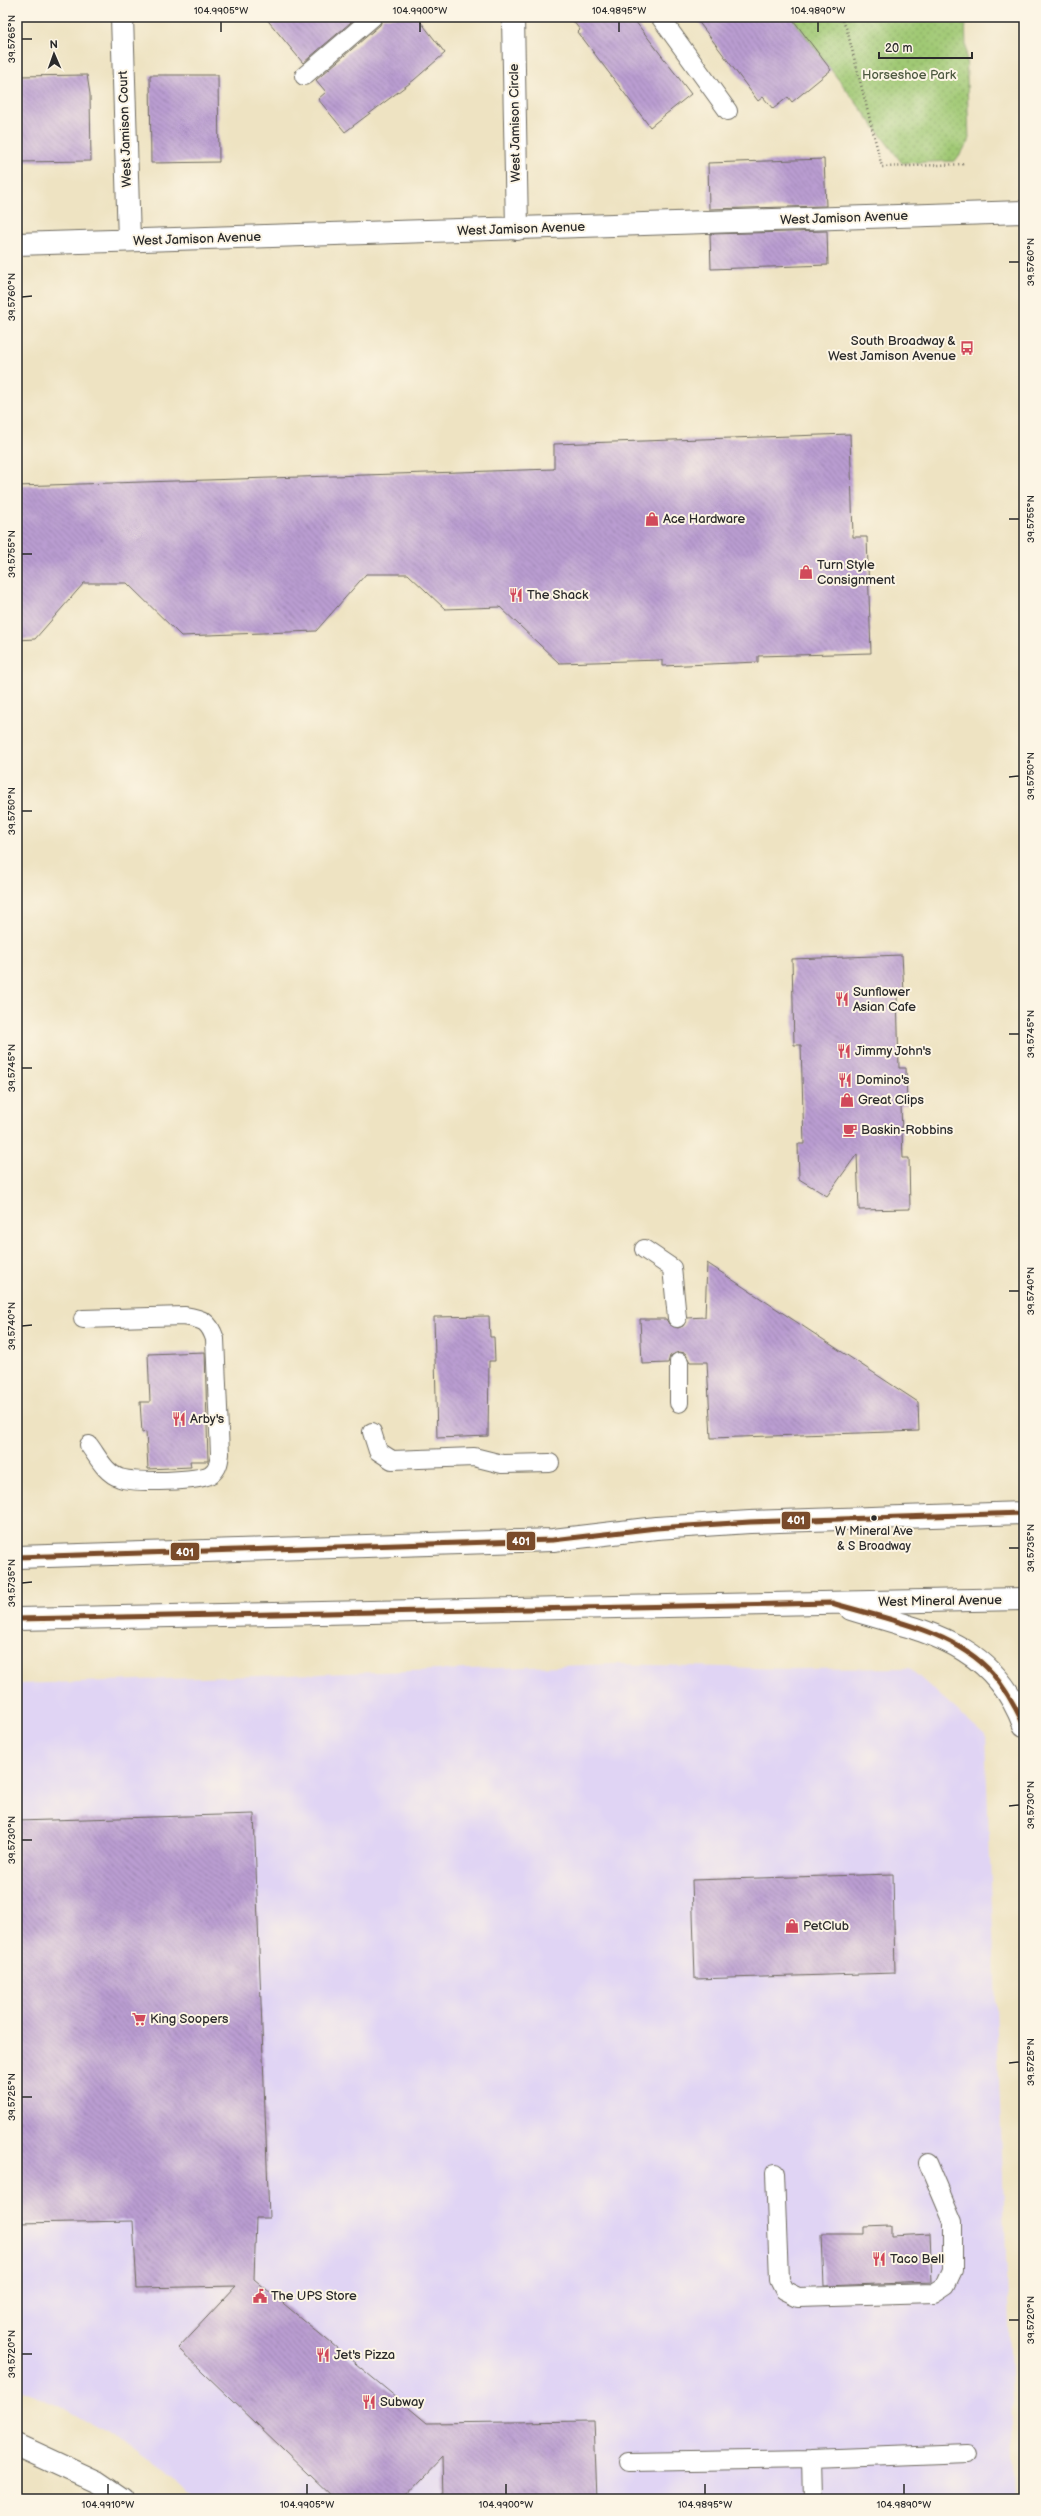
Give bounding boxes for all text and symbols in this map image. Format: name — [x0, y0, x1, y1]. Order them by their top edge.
text: 104.9905°W — [194, 5, 248, 17]
text: 104.9900°W — [393, 5, 447, 17]
text: 104.9895°W — [592, 5, 646, 17]
text: 104.9890°W — [791, 5, 845, 17]
text: 39.5765°N — [6, 15, 18, 63]
north arrow — [34, 34, 74, 74]
scale bar — [879, 34, 972, 60]
text: N — [49, 38, 58, 51]
text: 20 m — [885, 41, 912, 56]
street label: West Jamison Circle — [506, 63, 524, 182]
park label: Horseshoe Park — [862, 67, 957, 83]
street label: West Jamison Court — [115, 70, 135, 188]
street label: West Jamison Avenue — [780, 208, 909, 228]
street label: West Jamison Avenue — [457, 219, 586, 239]
street label: West Jamison Avenue — [133, 229, 262, 249]
text: 39.5760°N — [1025, 238, 1037, 286]
text: 39.5760°N — [6, 273, 18, 321]
place label: South Broadway & West Jamison Avenue — [828, 333, 956, 364]
bus stop icon: South Broadway & West Jamison Avenue — [959, 340, 975, 356]
text: 39.5755°N — [1025, 495, 1037, 543]
shop icon: Ace Hardware — [644, 511, 660, 527]
place label: Ace Hardware — [663, 511, 745, 527]
text: 39.5755°N — [6, 530, 18, 578]
place label: Turn Style Consignment — [817, 557, 895, 588]
shop icon: Turn Style Consignment — [798, 564, 814, 580]
restaurant icon: The Shack — [508, 587, 524, 603]
place label: The Shack — [527, 587, 589, 603]
text: 39.5750°N — [1025, 752, 1037, 800]
text: 39.5750°N — [6, 787, 18, 835]
place label: Sunflower Asian Cafe — [853, 984, 916, 1015]
restaurant icon: Sunflower Asian Cafe — [834, 991, 850, 1007]
text: 39.5745°N — [1025, 1010, 1037, 1058]
restaurant icon: Jimmy John's — [836, 1043, 852, 1059]
place label: Jimmy John's — [855, 1043, 932, 1059]
text: 39.5745°N — [6, 1044, 18, 1092]
restaurant icon: Domino's — [837, 1072, 853, 1088]
place label: Domino's — [856, 1072, 910, 1088]
shop icon: Great Clips — [839, 1092, 855, 1108]
place label: Great Clips — [858, 1092, 924, 1108]
cafe icon: Baskin-Robbins — [842, 1122, 858, 1138]
place label: Baskin-Robbins — [861, 1122, 954, 1138]
text: 39.5740°N — [1025, 1267, 1037, 1315]
text: 39.5740°N — [6, 1302, 18, 1350]
restaurant icon: Arby's — [171, 1411, 187, 1427]
place label: Arby's — [190, 1411, 225, 1427]
line badge: 401 — [781, 1511, 811, 1530]
marker: W Mineral Ave & S Broadway — [869, 1513, 879, 1523]
text: 401 — [787, 1514, 805, 1527]
place label: W Mineral Ave & S Broadway — [835, 1524, 913, 1554]
text: 39.5735°N — [1025, 1524, 1037, 1572]
line badge: 401 — [506, 1531, 536, 1551]
text: 401 — [512, 1535, 530, 1548]
line badge: 401 — [170, 1542, 200, 1561]
text: 401 — [176, 1546, 194, 1559]
text: 39.5735°N — [6, 1559, 18, 1607]
street label: West Mineral Avenue — [878, 1592, 1002, 1610]
text: 39.5730°N — [1025, 1781, 1037, 1829]
text: 39.5730°N — [6, 1816, 18, 1864]
shop icon: PetClub — [784, 1918, 800, 1934]
place label: PetClub — [803, 1918, 849, 1934]
supermarket icon: King Soopers — [131, 2011, 147, 2027]
place label: King Soopers — [150, 2011, 229, 2027]
text: 39.5725°N — [1025, 2038, 1037, 2086]
text: 39.5725°N — [6, 2073, 18, 2121]
restaurant icon: Taco Bell — [871, 2251, 887, 2267]
place label: Taco Bell — [890, 2251, 944, 2267]
public building icon: The UPS Store — [252, 2288, 268, 2304]
place label: The UPS Store — [271, 2288, 357, 2304]
text: 39.5720°N — [1025, 2296, 1037, 2344]
text: 39.5720°N — [6, 2330, 18, 2378]
restaurant icon: Jet's Pizza — [315, 2347, 331, 2363]
place label: Jet's Pizza — [334, 2347, 395, 2363]
restaurant icon: Subway — [361, 2394, 377, 2410]
place label: Subway — [380, 2394, 424, 2410]
text: 104.9910°W — [82, 2499, 134, 2511]
text: 104.9905°W — [280, 2499, 334, 2511]
text: 104.9900°W — [479, 2499, 533, 2511]
text: 104.9895°W — [678, 2499, 732, 2511]
text: 104.9890°W — [877, 2499, 931, 2511]

